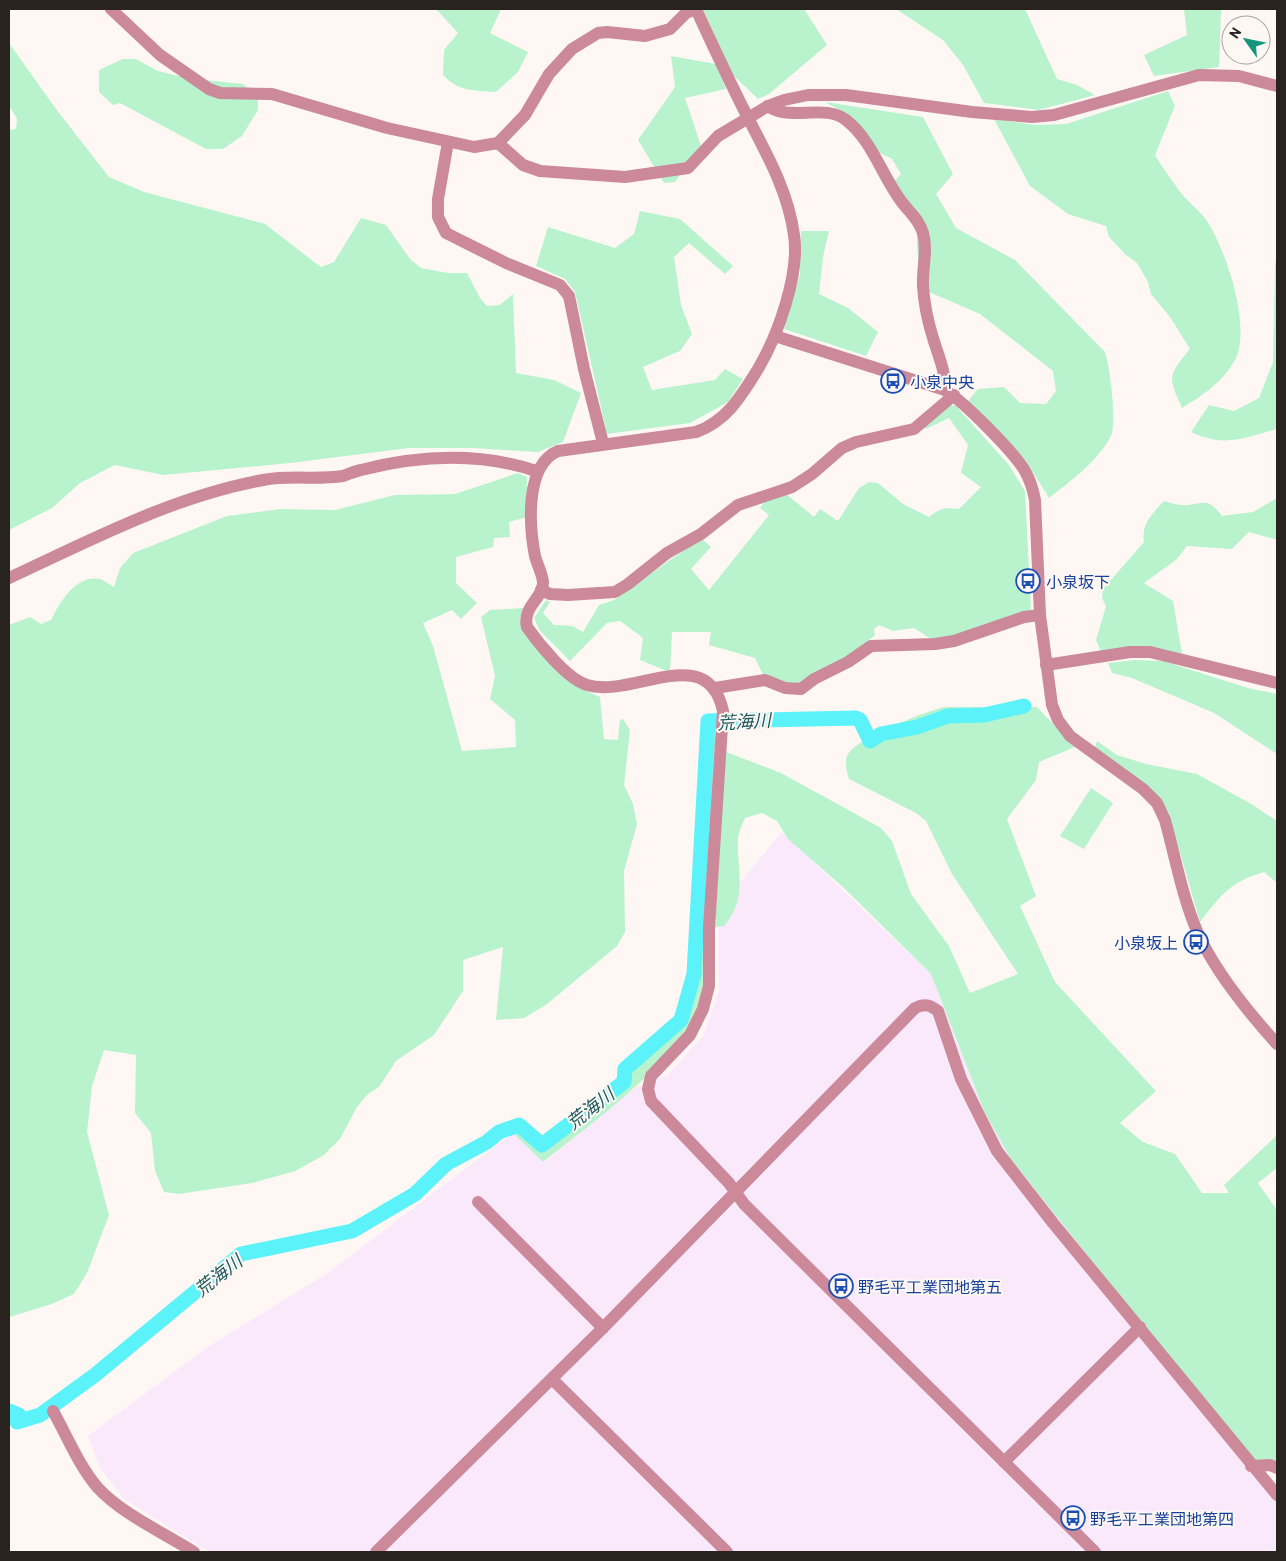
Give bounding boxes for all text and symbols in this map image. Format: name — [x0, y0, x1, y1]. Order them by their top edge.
north arrow — [1221, 15, 1271, 65]
text: N — [1225, 24, 1244, 41]
bus stop icon: 小泉中央 — [880, 368, 906, 394]
place label: 小泉中央 — [910, 372, 974, 391]
bus stop icon: 小泉坂下 — [1015, 568, 1041, 594]
place label: 小泉坂下 — [1046, 572, 1110, 591]
water label: 荒海川 — [716, 708, 774, 733]
bus stop icon: 小泉坂上 — [1183, 929, 1209, 955]
place label: 小泉坂上 — [1114, 933, 1178, 952]
water label: 荒海川 — [562, 1081, 620, 1133]
water label: 荒海川 — [190, 1248, 248, 1300]
bus stop icon: 野毛平工業団地第五 — [828, 1273, 854, 1299]
place label: 野毛平工業団地第五 — [858, 1277, 1002, 1296]
bus stop icon: 野毛平工業団地第四 — [1060, 1505, 1086, 1531]
place label: 野毛平工業団地第四 — [1090, 1509, 1234, 1528]

